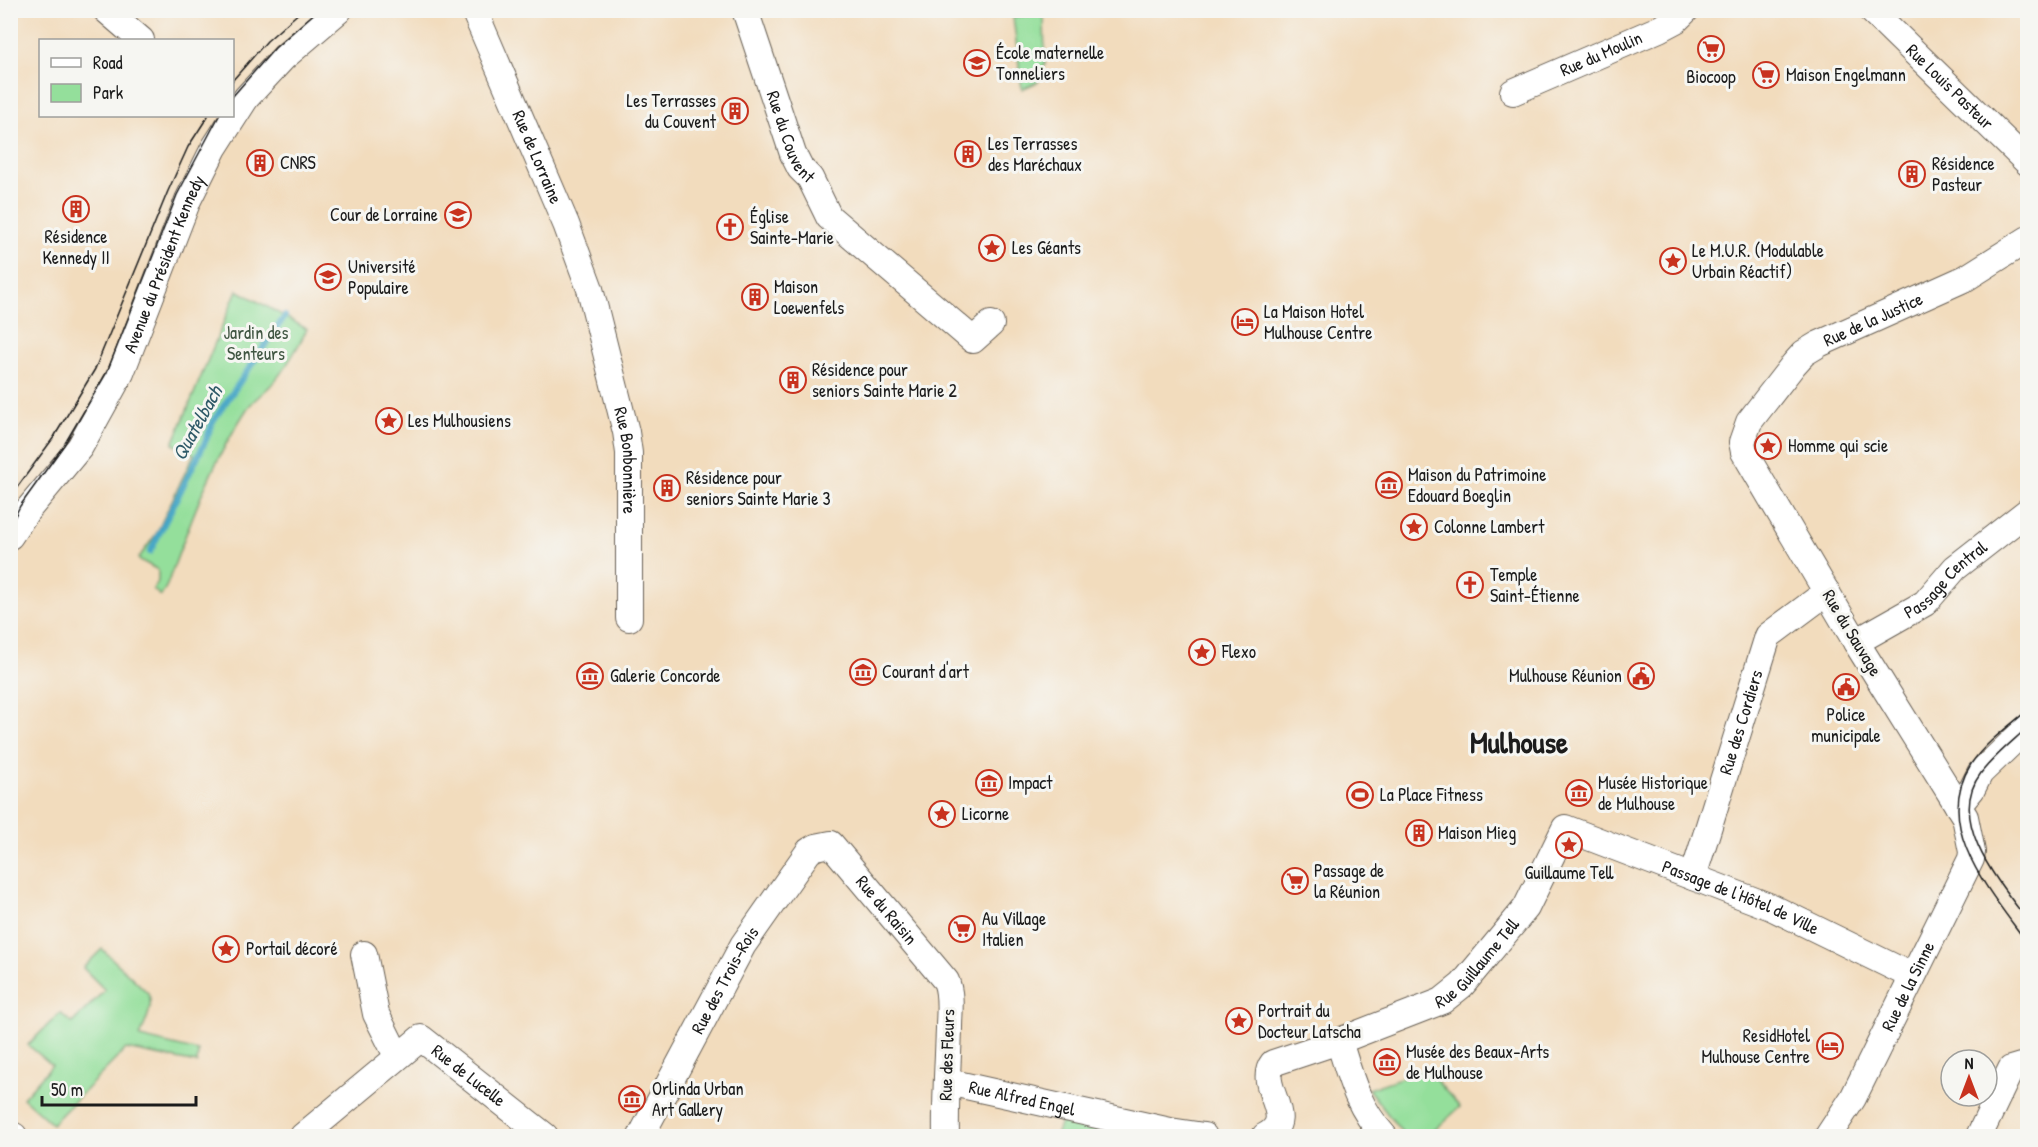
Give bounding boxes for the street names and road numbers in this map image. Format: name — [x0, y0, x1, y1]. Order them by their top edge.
street label: Rue du Moulin — [1556, 25, 1646, 82]
street label: Rue Louis Pasteur — [1901, 38, 1999, 135]
street label: Rue du Couvent — [761, 87, 822, 189]
street label: Rue de Lorraine — [507, 106, 569, 207]
street label: Avenue du Président Kennedy — [117, 170, 211, 356]
street label: Rue de la Justice — [1819, 286, 1927, 352]
street label: Rue Bonbonnière — [608, 404, 642, 514]
street label: Passage Central — [1899, 534, 1992, 624]
street label: Rue du Sauvage — [1817, 585, 1888, 681]
street label: Rue des Cordiers — [1713, 667, 1769, 778]
street label: Passage de l'Hôtel de Ville — [1659, 853, 1823, 941]
street label: Rue du Raisin — [850, 870, 923, 950]
street label: Rue Guillaume Tell — [1431, 912, 1525, 1014]
street label: Rue des Trois-Rois — [685, 921, 764, 1038]
street label: Rue de la Sinne — [1875, 937, 1940, 1035]
street label: Rue des Fleurs — [932, 1009, 961, 1101]
street label: Rue de Lucelle — [427, 1038, 511, 1112]
street label: Rue Alfred Engel — [967, 1074, 1078, 1122]

